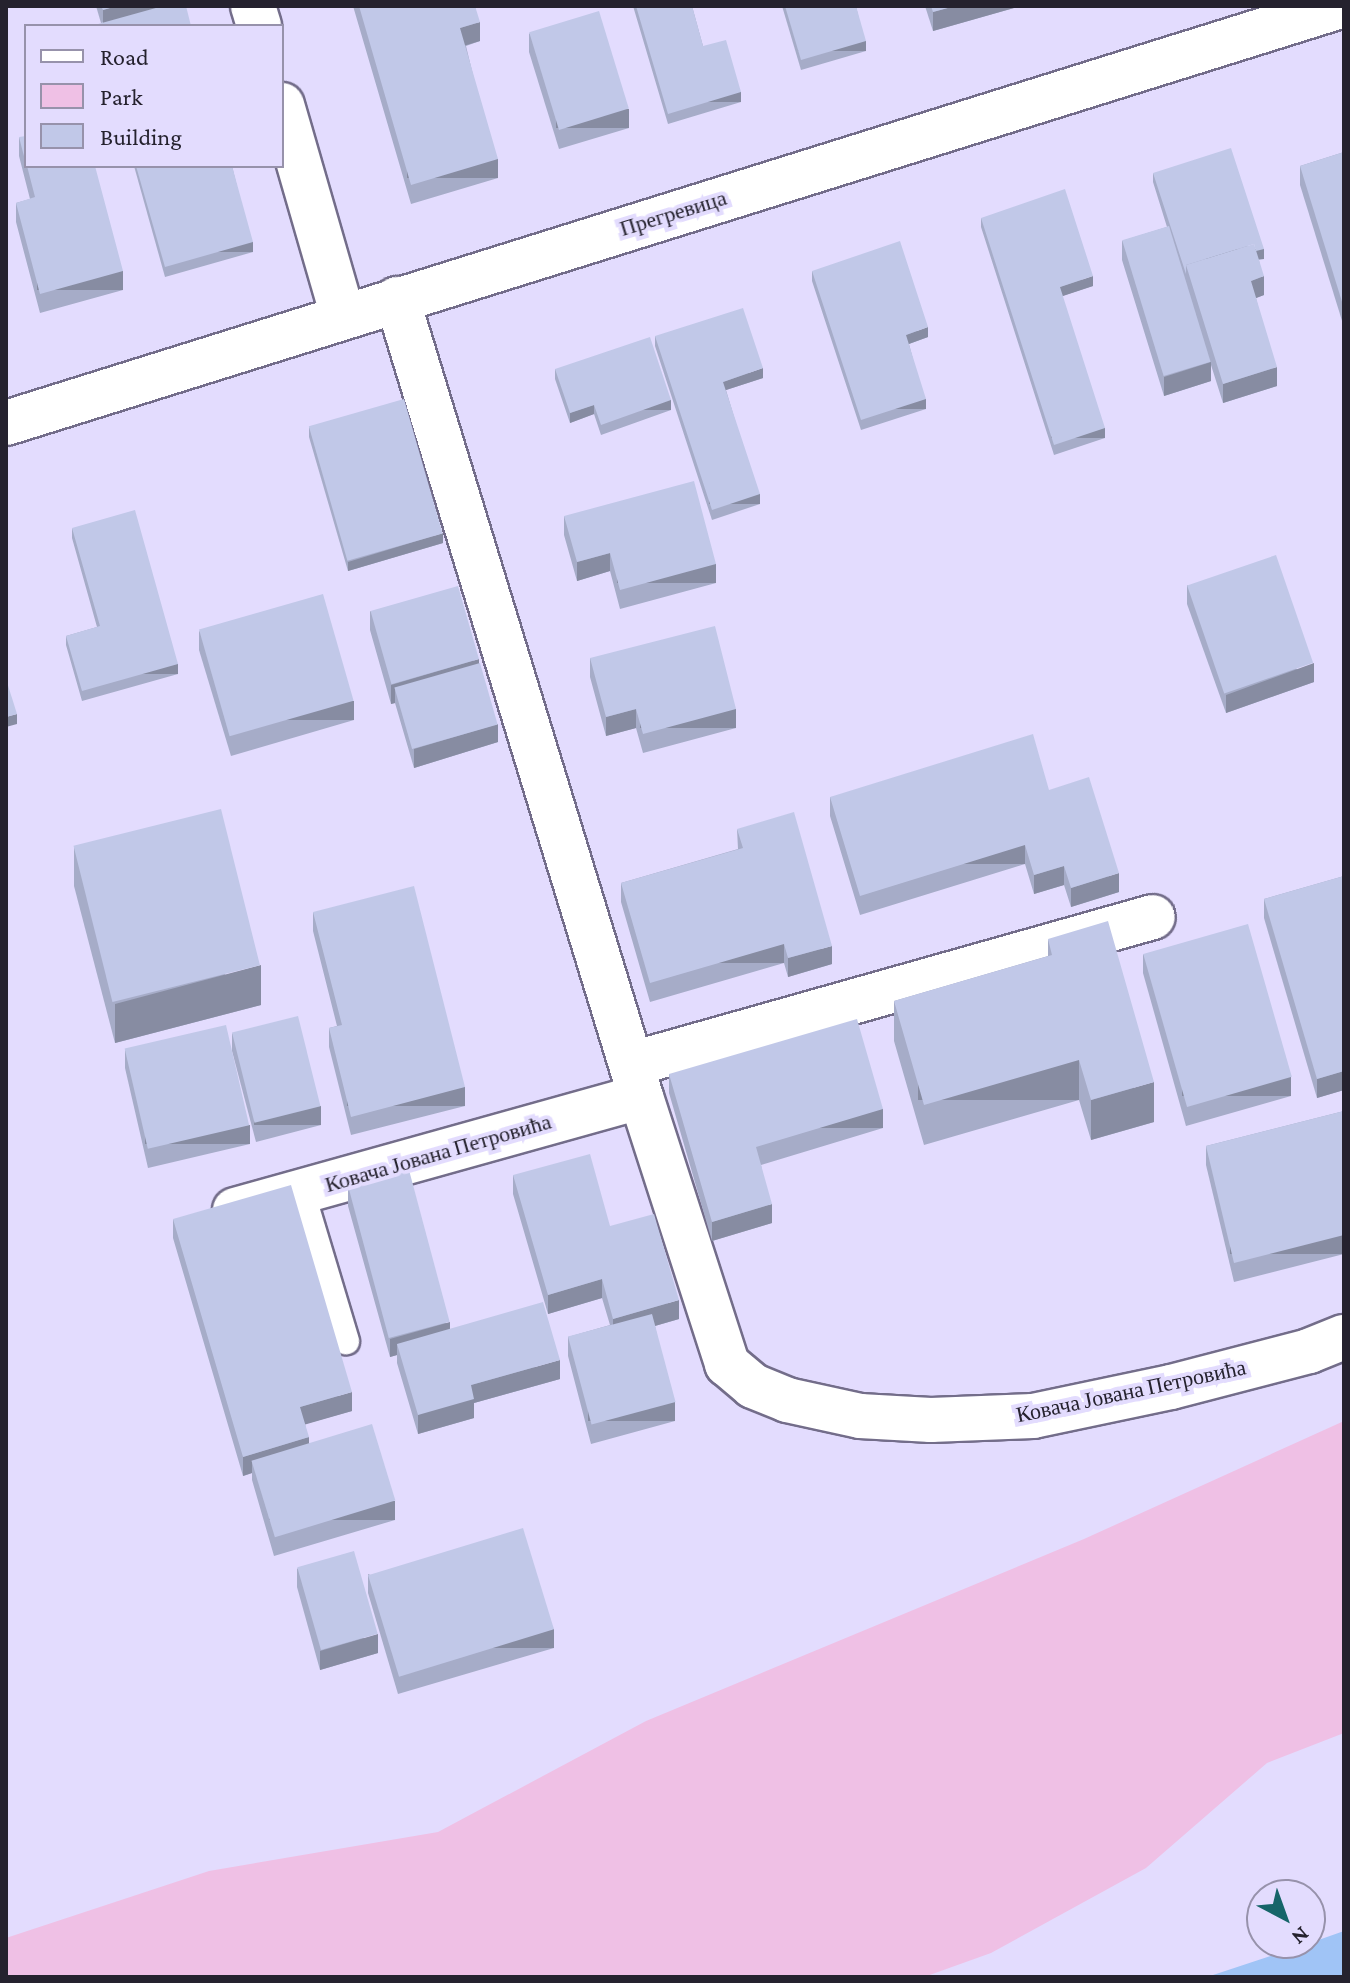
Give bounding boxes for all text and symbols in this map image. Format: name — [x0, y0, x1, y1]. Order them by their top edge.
legend — [24, 24, 284, 168]
text: Road — [100, 43, 149, 70]
text: Park — [100, 83, 143, 110]
text: Building — [100, 123, 182, 150]
street label: Прегревица — [616, 184, 730, 242]
street label: Ковача Јована Петровића — [322, 1108, 554, 1198]
street label: Ковача Јована Петровића — [1014, 1354, 1248, 1428]
north arrow — [1246, 1879, 1326, 1959]
text: N — [1287, 1922, 1315, 1950]

